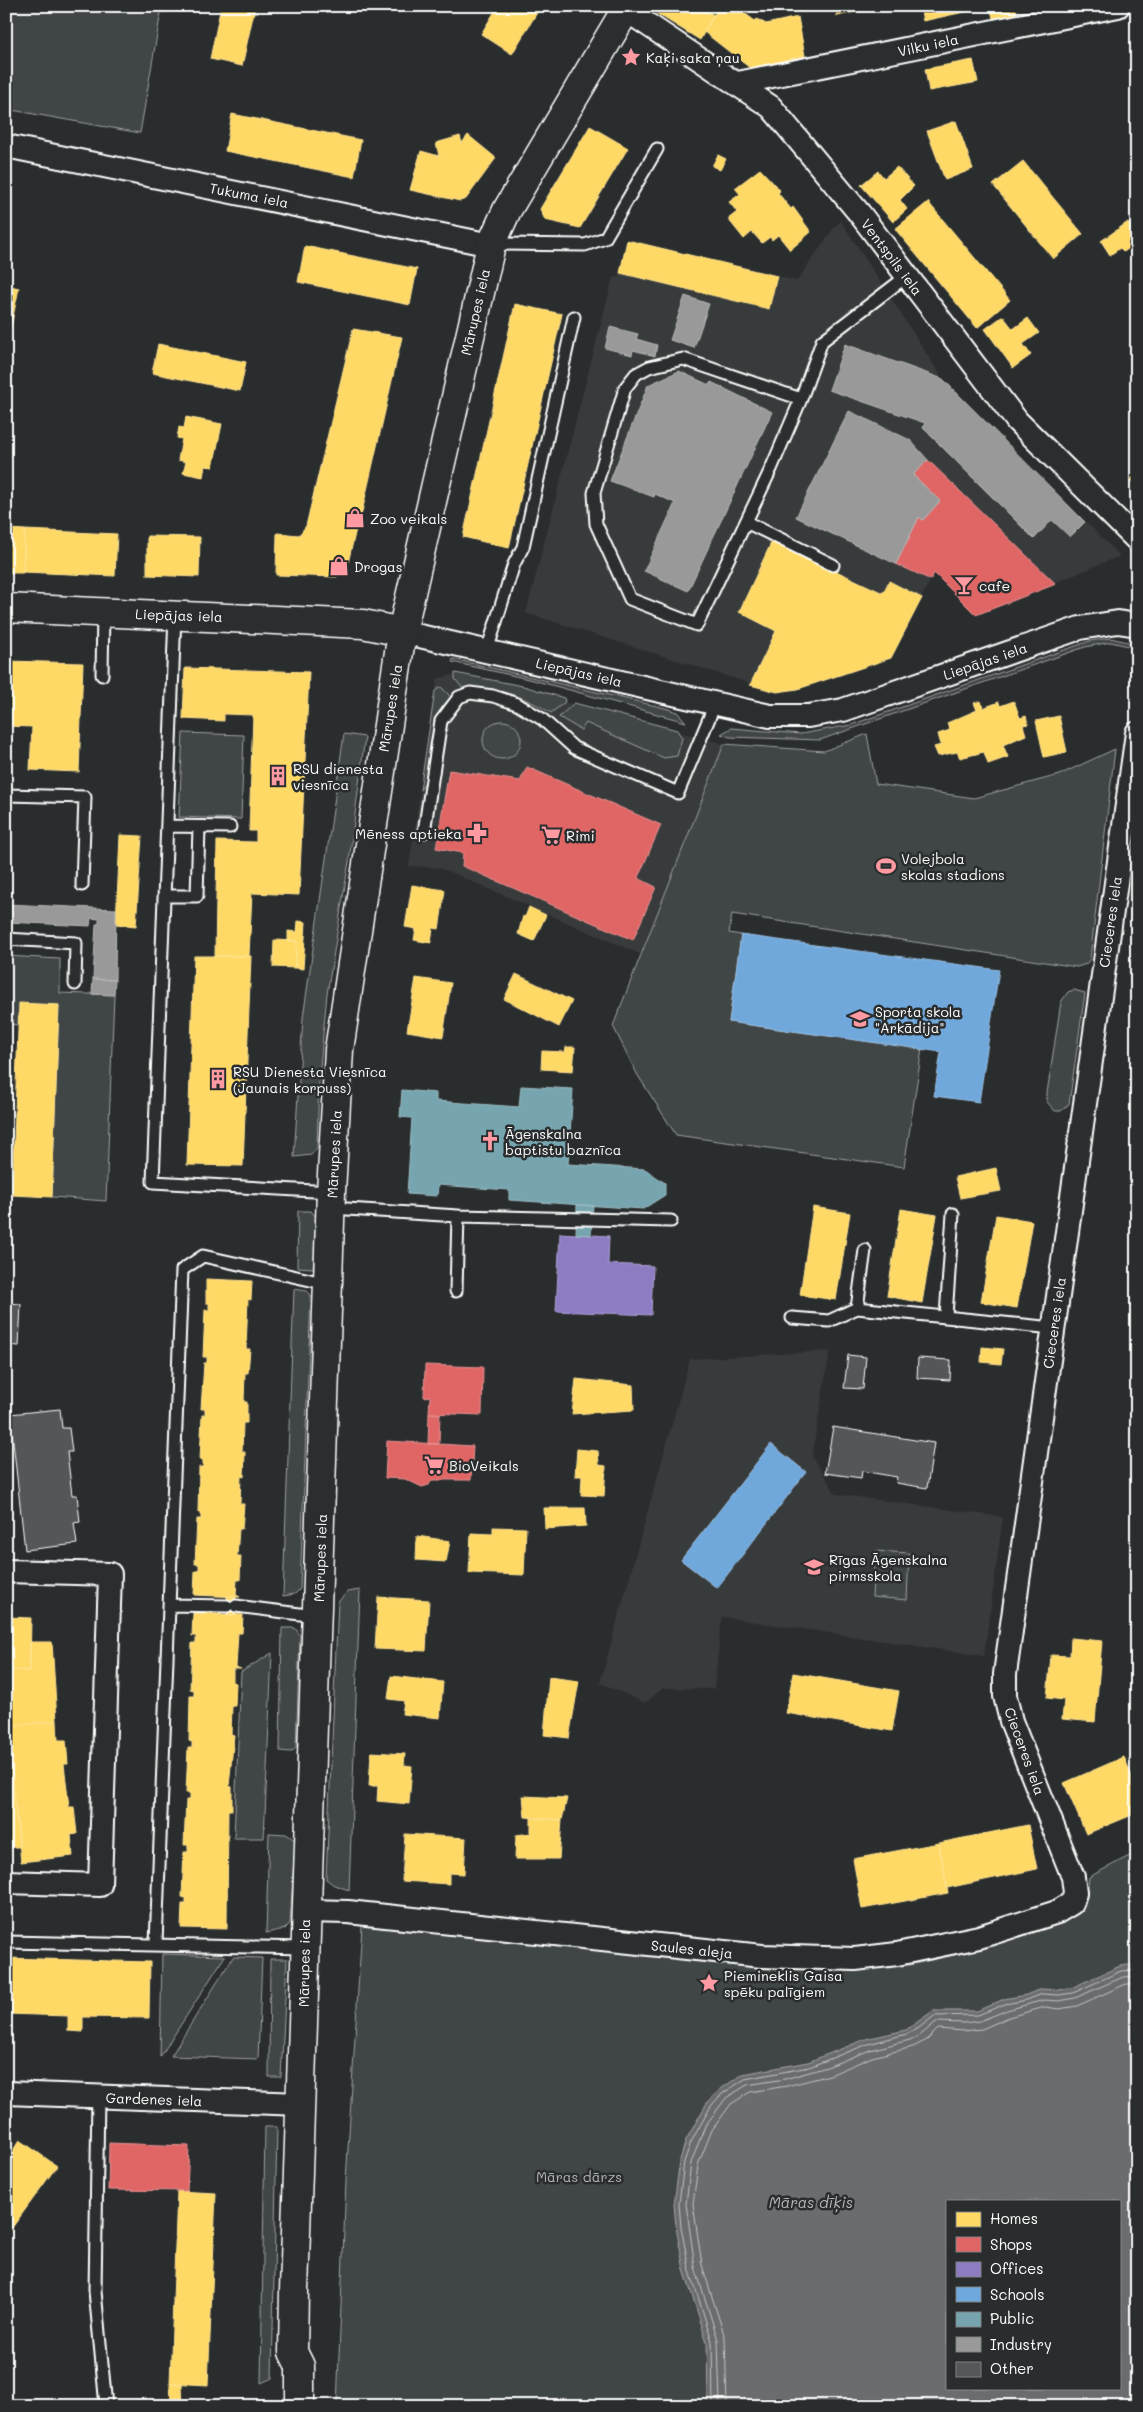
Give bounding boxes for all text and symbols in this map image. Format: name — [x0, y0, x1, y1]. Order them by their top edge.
street label: Vilku iela — [896, 29, 960, 61]
place icon: Kaķi saka ņau — [620, 46, 642, 68]
place label: Kaķi saka ņau — [646, 48, 740, 67]
street label: Tukuma iela — [208, 178, 290, 212]
street label: Ventspils iela — [857, 215, 927, 299]
street label: Mārupes iela — [456, 267, 494, 357]
shop icon: Zoo veikals — [344, 507, 366, 529]
place label: Zoo veikals — [370, 509, 447, 528]
shop icon: Drogas — [328, 555, 350, 577]
place label: Drogas — [354, 557, 403, 576]
bar icon: cafe — [953, 574, 975, 596]
place label: cafe — [979, 576, 1010, 595]
street label: Liepājas iela — [135, 604, 223, 626]
street label: Liepājas iela — [941, 638, 1029, 684]
street label: Liepājas iela — [534, 653, 624, 691]
street label: Mārupes iela — [374, 663, 406, 753]
place label: RSU dienesta viesnīca — [293, 759, 384, 794]
building icon: RSU dienesta viesnīca — [267, 765, 289, 787]
pharmacy icon: Mēness aptieka — [466, 822, 488, 844]
place label: Mēness aptieka — [355, 824, 462, 843]
supermarket icon: Rimi — [540, 824, 562, 846]
place label: Rimi — [566, 826, 595, 845]
place label: Volejbola skolas stadions — [901, 849, 1005, 884]
sports icon: Volejbola skolas stadions — [875, 855, 897, 877]
street label: Cieceres iela — [1094, 875, 1126, 969]
place label: Sporta skola "Arkādija" — [875, 1002, 961, 1037]
school or university icon: Sporta skola "Arkādija" — [849, 1008, 871, 1030]
place label: RSU Dienesta Viesnīca (Jaunais korpuss) — [233, 1062, 387, 1097]
building icon: RSU Dienesta Viesnīca (Jaunais korpuss) — [207, 1068, 229, 1090]
street label: Mārupes iela — [322, 1109, 346, 1199]
place label: Āgenskalna baptistu baznīca — [505, 1124, 621, 1159]
church icon: Āgenskalna baptistu baznīca — [479, 1130, 501, 1152]
street label: Cieceres iela — [1038, 1276, 1070, 1370]
supermarket icon: BioVeikals — [423, 1454, 445, 1476]
place label: BioVeikals — [449, 1456, 519, 1475]
street label: Mārupes iela — [309, 1514, 331, 1602]
place label: Rīgas Āgenskalna pirmsskola — [829, 1550, 948, 1585]
school or university icon: Rīgas Āgenskalna pirmsskola — [803, 1556, 825, 1578]
street label: Cieceres iela — [1000, 1705, 1050, 1797]
street label: Mārupes iela — [294, 1919, 314, 2007]
street label: Saules aleja — [650, 1935, 734, 1963]
place label: Piemineklis Gaisa spēku palīgiem — [724, 1966, 843, 2001]
place icon: Piemineklis Gaisa spēku palīgiem — [698, 1972, 720, 1994]
street label: Gardenes iela — [105, 2088, 203, 2110]
park label: Māras dārzs — [536, 2167, 622, 2186]
water label: Māras dīķis — [769, 2192, 853, 2213]
legend — [946, 2200, 1120, 2390]
text: Homes — [990, 2208, 1038, 2228]
text: Shops — [990, 2234, 1032, 2254]
text: Offices — [990, 2258, 1044, 2278]
text: Schools — [990, 2284, 1045, 2304]
text: Public — [990, 2308, 1034, 2328]
text: Industry — [990, 2334, 1052, 2354]
text: Other — [990, 2358, 1034, 2378]

